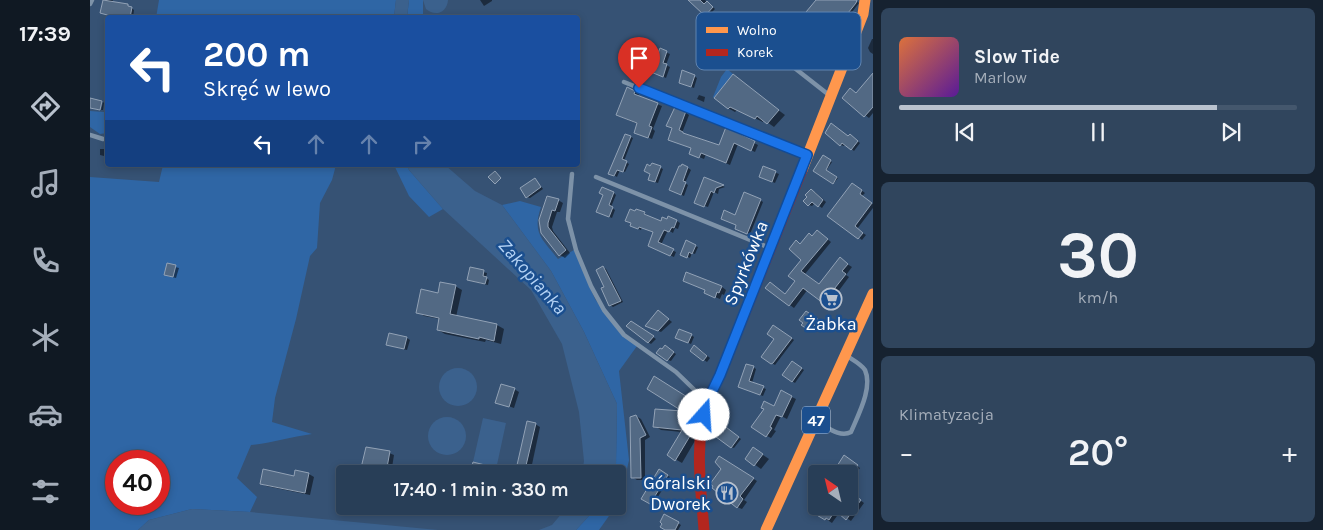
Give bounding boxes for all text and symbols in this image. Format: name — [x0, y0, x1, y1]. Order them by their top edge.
legend — [696, 12, 861, 70]
text: 17:39 — [19, 21, 71, 47]
text: Wolno — [737, 22, 777, 39]
text: 200 m — [203, 34, 311, 75]
icon: left — [120, 35, 185, 100]
pin — [618, 37, 660, 88]
icon: arrive — [625, 44, 653, 72]
text: Korek — [737, 44, 773, 61]
text: Slow Tide — [974, 46, 1060, 68]
text: Marlow — [974, 68, 1027, 87]
text: Skręć w lewo — [203, 76, 331, 102]
icon: directions — [28, 89, 63, 124]
icon: previous — [951, 118, 979, 146]
icon: pause — [1084, 118, 1112, 146]
icon: next — [1217, 118, 1245, 146]
icon: left — [249, 130, 277, 158]
icon: ahead — [302, 130, 330, 158]
icon: ahead — [355, 130, 383, 158]
icon: right — [408, 130, 436, 158]
icon: music — [28, 166, 63, 201]
street label: Spyrkówka — [719, 217, 773, 309]
text: 30 — [1057, 217, 1139, 293]
water label: Zakopianka — [493, 234, 571, 319]
icon: phone — [28, 243, 63, 278]
supermarket icon: Żabka — [819, 287, 843, 311]
text: km/h — [1078, 288, 1118, 307]
place label: Żabka — [805, 313, 857, 335]
icon: climate — [28, 320, 63, 355]
position arrow — [677, 388, 729, 440]
icon: car — [28, 397, 63, 432]
text: Klimatyzacja — [899, 405, 994, 424]
road number: 47 — [802, 406, 830, 434]
text: 20° — [1068, 430, 1128, 475]
text: − — [899, 436, 914, 469]
text: + — [1282, 436, 1297, 469]
speed limit sign: 40 — [105, 450, 170, 515]
north arrow — [808, 465, 858, 515]
map controls — [808, 465, 858, 515]
place label: Góralski Dworek — [643, 472, 711, 515]
icon: filters — [28, 474, 63, 509]
text: 17:40 · 1 min · 330 m — [393, 479, 569, 501]
restaurant icon: Góralski Dworek — [715, 481, 739, 505]

